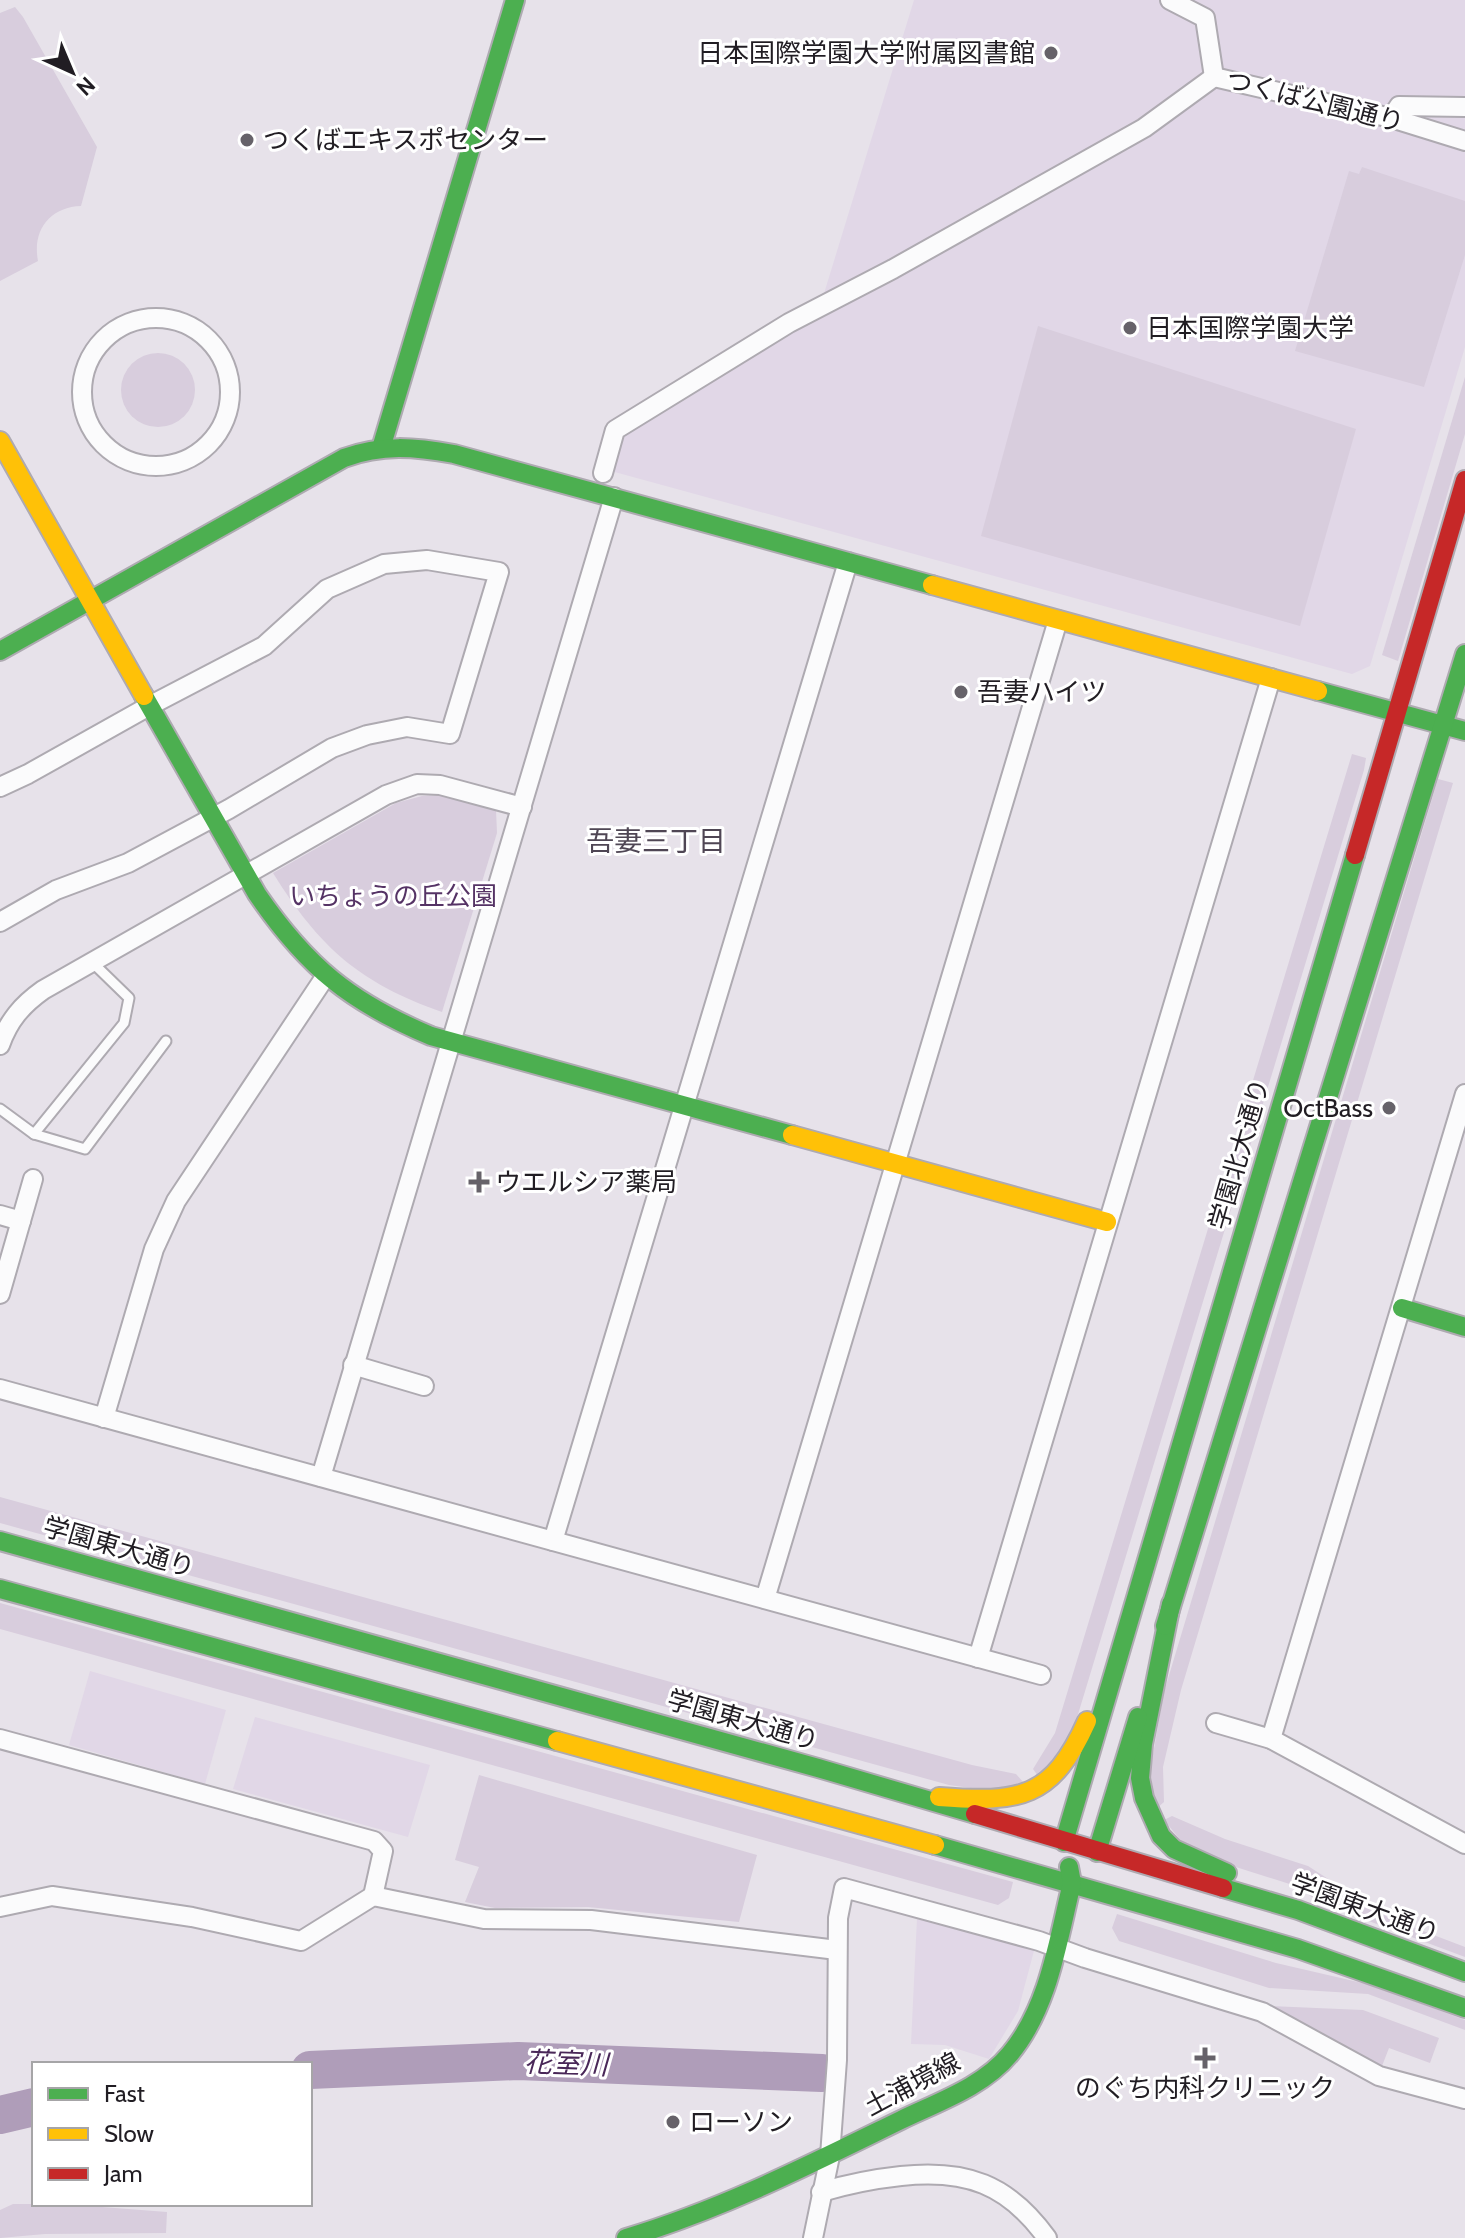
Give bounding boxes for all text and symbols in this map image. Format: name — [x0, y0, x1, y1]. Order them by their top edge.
north arrow — [32, 32, 112, 112]
place label: 日本国際学園大学附属図書館 — [697, 37, 1035, 69]
marker: 日本国際学園大学附属図書館 — [1042, 44, 1060, 62]
street label: つくば公園通り — [1223, 63, 1407, 139]
text: N — [71, 71, 101, 101]
place label: つくばエキスポセンター — [263, 124, 548, 156]
marker: つくばエキスポセンター — [238, 131, 256, 149]
place label: 日本国際学園大学 — [1146, 312, 1354, 344]
marker: 日本国際学園大学 — [1121, 319, 1139, 337]
place label: 吾妻ハイツ — [977, 676, 1106, 708]
marker: 吾妻ハイツ — [952, 683, 970, 701]
district label: 吾妻三丁目 — [586, 824, 726, 858]
park label: いちょうの丘公園 — [289, 880, 497, 912]
street label: 学園北大通り — [1202, 1075, 1276, 1233]
place label: OctBass — [1283, 1092, 1373, 1124]
marker: OctBass — [1380, 1099, 1398, 1117]
place label: ウエルシア薬局 — [495, 1166, 677, 1198]
marker: ウエルシア薬局 — [470, 1173, 488, 1191]
street label: 学園東大通り — [40, 1510, 198, 1584]
street label: 学園東大通り — [664, 1683, 822, 1757]
street label: 学園東大通り — [1286, 1866, 1444, 1950]
water label: 花室川 — [523, 2045, 612, 2082]
street label: 土浦境線 — [859, 2045, 965, 2123]
marker: のぐち内科クリニック — [1194, 2047, 1216, 2069]
legend — [32, 2062, 312, 2206]
place label: のぐち内科クリニック — [1075, 2072, 1335, 2104]
text: Fast — [104, 2079, 145, 2108]
place label: ローソン — [689, 2106, 793, 2138]
marker: ローソン — [664, 2113, 682, 2131]
text: Slow — [104, 2119, 154, 2148]
text: Jam — [103, 2159, 142, 2188]

